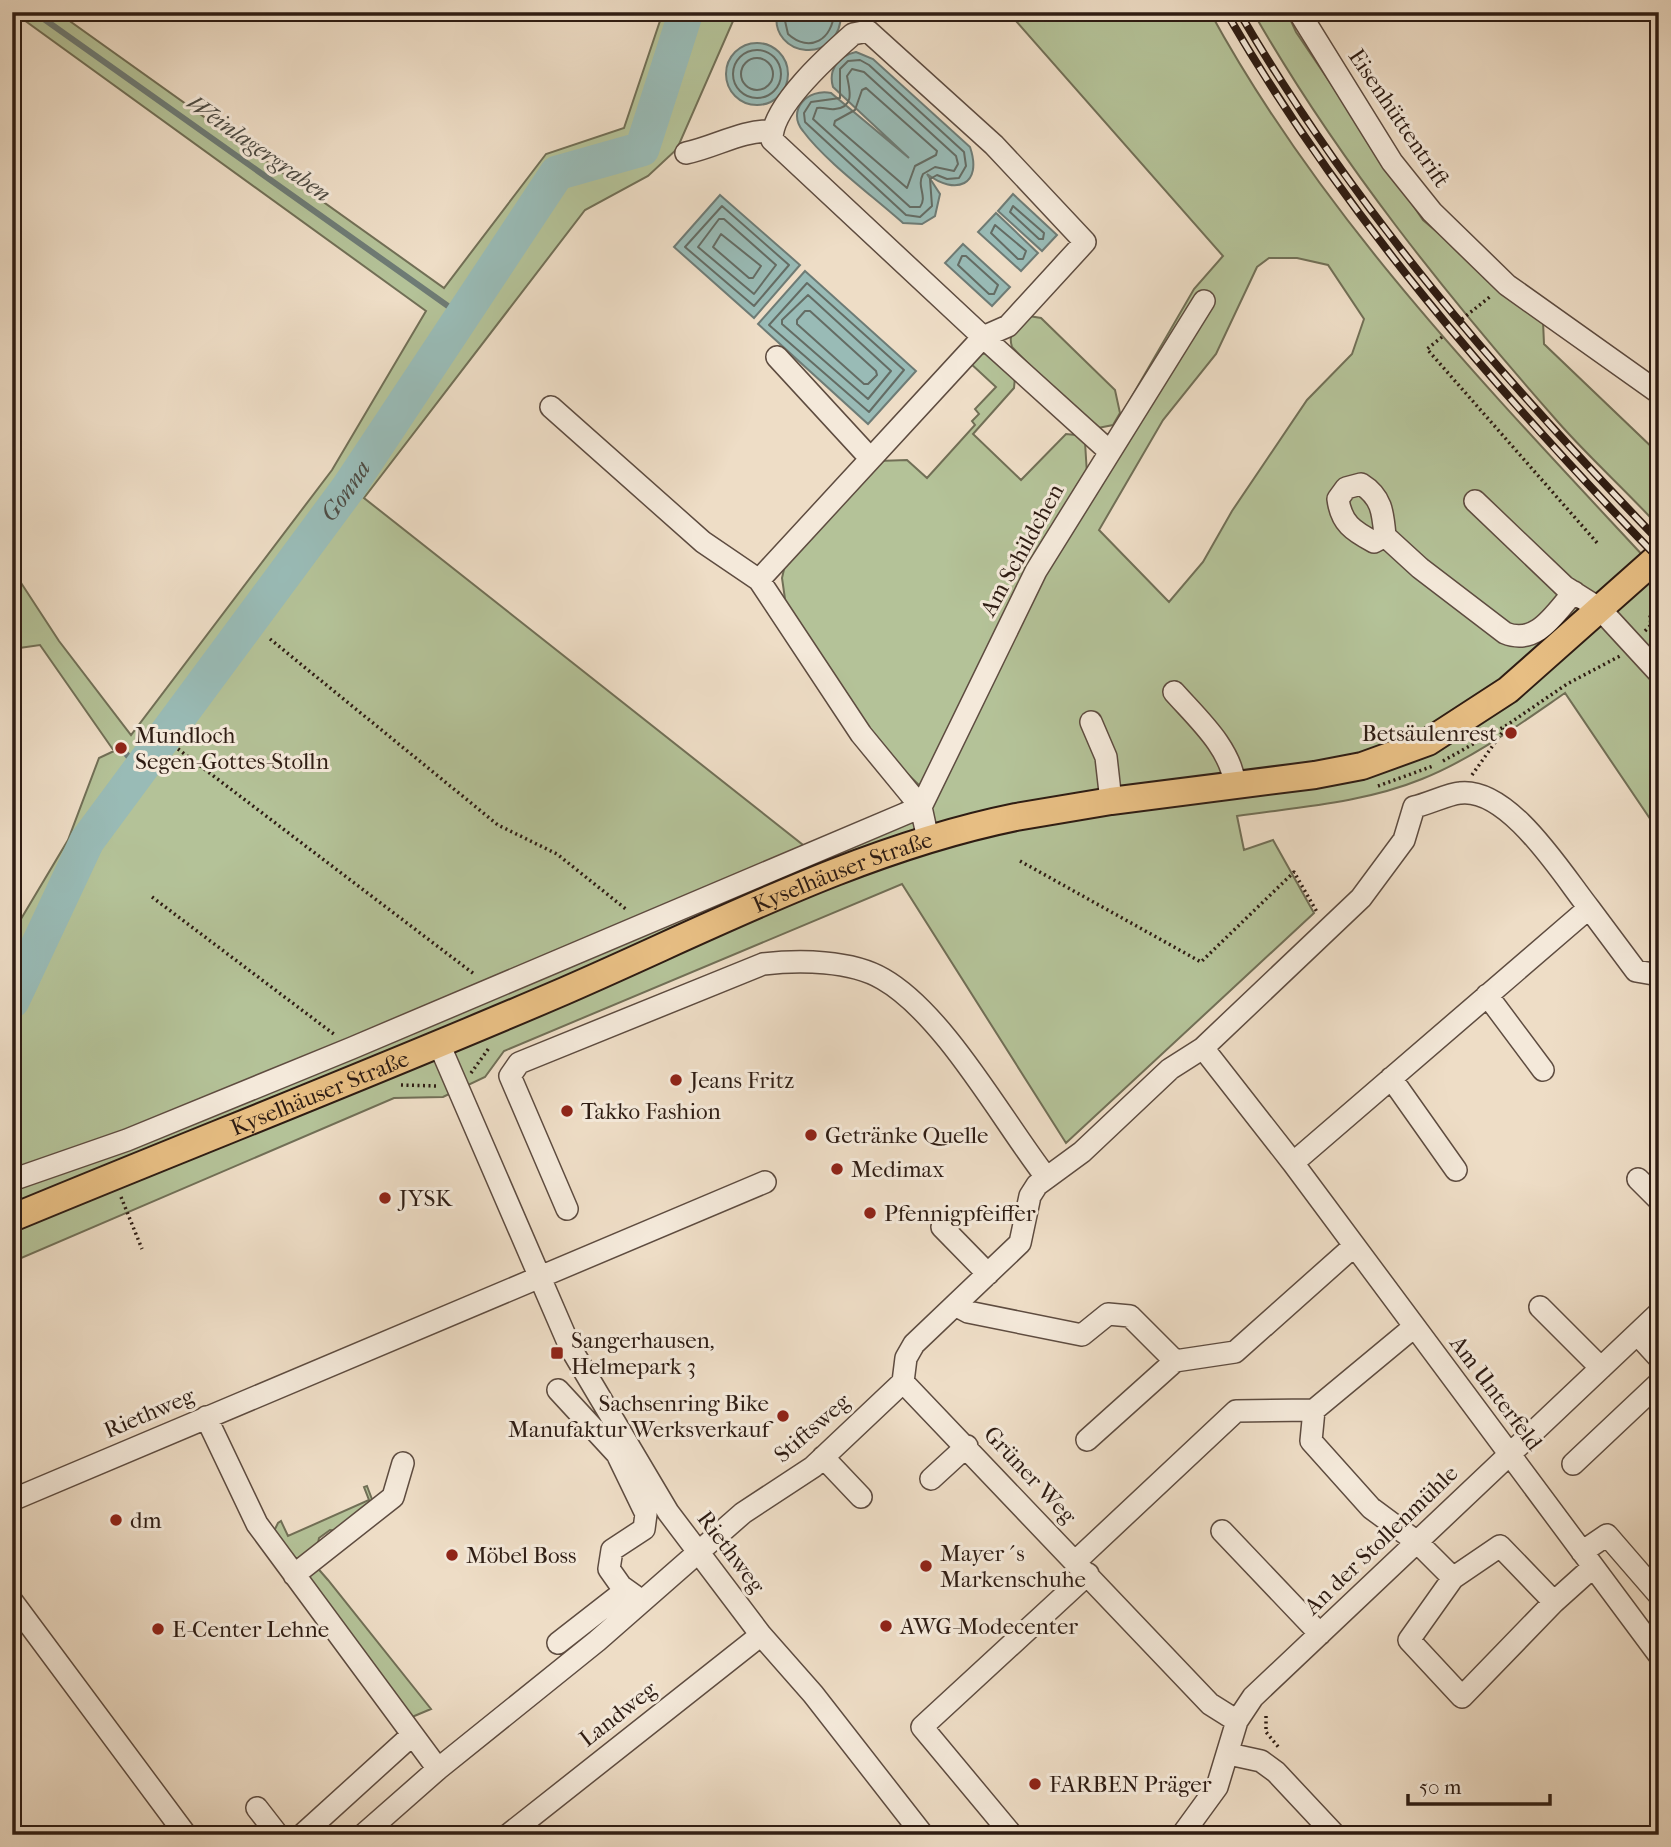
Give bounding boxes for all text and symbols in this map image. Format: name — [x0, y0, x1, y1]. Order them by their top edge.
street label: Eisenhüttentrift — [1343, 44, 1455, 192]
water label: Weinlagergraben — [182, 88, 336, 208]
water label: Gonna — [315, 455, 377, 527]
street label: Am Schildchen — [974, 479, 1070, 622]
place label: Betsäulenrest — [1362, 720, 1497, 747]
place label: Mundloch Segen-Gottes-Stolln — [135, 722, 330, 775]
marker: Betsäulenrest — [1503, 725, 1519, 741]
marker: Mundloch Segen-Gottes-Stolln — [113, 740, 129, 756]
street label: Kyselhäuser Straße — [749, 826, 935, 918]
street label: Kyselhäuser Straße — [226, 1044, 413, 1141]
place label: Jeans Fritz — [688, 1067, 794, 1094]
marker: Jeans Fritz — [668, 1072, 684, 1088]
place label: Takko Fashion — [581, 1098, 721, 1125]
marker: Takko Fashion — [559, 1103, 575, 1119]
place label: Getränke Quelle — [825, 1122, 988, 1149]
marker: Getränke Quelle — [803, 1127, 819, 1143]
place label: Medimax — [851, 1156, 944, 1183]
marker: Medimax — [829, 1161, 845, 1177]
place label: JYSK — [397, 1185, 453, 1212]
marker: JYSK — [377, 1190, 393, 1206]
place label: Pfennigpfeiffer — [884, 1200, 1036, 1227]
marker: Pfennigpfeiffer — [862, 1205, 878, 1221]
place label: Sangerhausen, Helmepark 3 — [571, 1327, 715, 1380]
street label: Am Unterfeld — [1443, 1330, 1548, 1456]
marker: Sangerhausen, Helmepark 3 — [549, 1345, 565, 1361]
street label: Riethweg — [100, 1382, 199, 1444]
street label: Stiftsweg — [769, 1387, 856, 1468]
place label: Sachsenring Bike Manufaktur Werksverkauf — [508, 1390, 773, 1443]
marker: Sachsenring Bike Manufaktur Werksverkauf — [775, 1408, 791, 1424]
street label: Grüner Weg — [978, 1421, 1082, 1530]
street label: An der Stollenmühle — [1298, 1460, 1463, 1621]
street label: Riethweg — [691, 1506, 771, 1599]
place label: dm — [130, 1507, 162, 1534]
marker: dm — [108, 1512, 124, 1528]
place label: Mayer´s Markenschuhe — [940, 1540, 1086, 1593]
place label: Möbel Boss — [466, 1542, 577, 1569]
marker: Möbel Boss — [444, 1547, 460, 1563]
marker: Mayer´s Markenschuhe — [918, 1558, 934, 1574]
place label: AWG-Modecenter — [899, 1613, 1078, 1640]
place label: E-Center Lehne — [172, 1616, 329, 1643]
marker: AWG-Modecenter — [878, 1618, 894, 1634]
marker: E-Center Lehne — [150, 1621, 166, 1637]
street label: Landweg — [574, 1675, 663, 1753]
scale bar — [1408, 1763, 1550, 1807]
place label: FARBEN Präger — [1049, 1771, 1212, 1798]
text: 50 m — [1419, 1775, 1462, 1799]
marker: FARBEN Präger — [1027, 1776, 1043, 1792]

